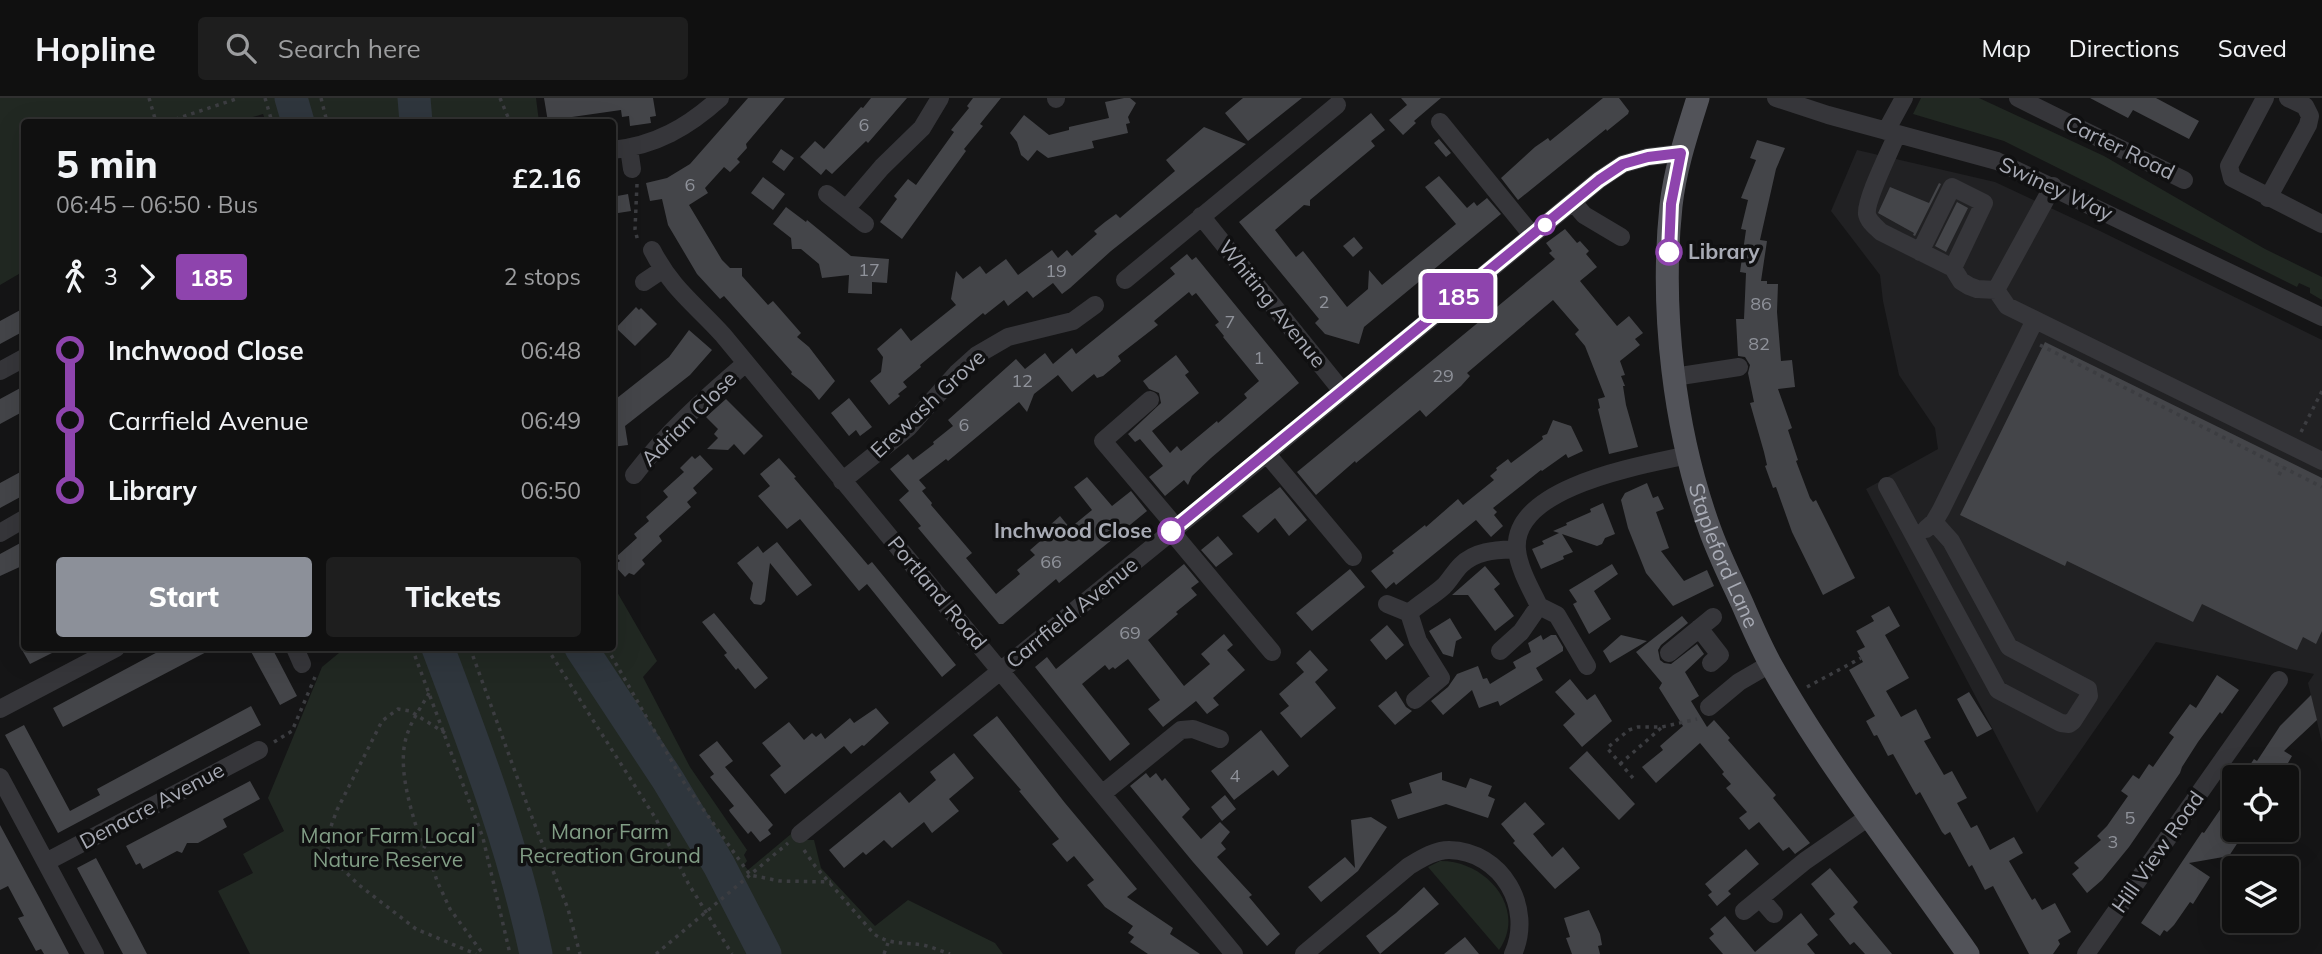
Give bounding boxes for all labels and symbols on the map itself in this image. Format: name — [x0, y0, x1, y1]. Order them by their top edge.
street label: Carter Road — [2062, 110, 2179, 185]
house number: 6 — [859, 113, 869, 136]
street label: Swiney Way — [1996, 150, 2117, 226]
house number: 6 — [685, 173, 695, 196]
unlabelled marker — [1535, 215, 1555, 235]
street label: Whiting Avenue — [1213, 234, 1332, 372]
place label: Library — [1688, 238, 1760, 264]
marker: Library — [1656, 239, 1682, 265]
house number: 17 — [858, 258, 880, 281]
house number: 19 — [1045, 259, 1067, 282]
line badge: 185 — [1418, 273, 1498, 319]
house number: 2 — [1319, 290, 1329, 313]
house number: 86 — [1750, 292, 1772, 315]
house number: 7 — [1225, 310, 1235, 333]
house number: 82 — [1748, 332, 1770, 355]
street label: Erewash Grove — [865, 344, 990, 463]
house number: 1 — [1254, 346, 1264, 369]
house number: 29 — [1432, 364, 1454, 387]
street label: Adrian Close — [635, 365, 741, 471]
house number: 12 — [1011, 369, 1033, 392]
house number: 6 — [959, 413, 969, 436]
street label: Stapleford Lane — [1684, 480, 1765, 632]
place label: Inchwood Close — [994, 517, 1152, 543]
marker: Inchwood Close — [1158, 518, 1184, 544]
street label: Portland Road — [883, 530, 993, 654]
house number: 66 — [1040, 550, 1062, 573]
street label: Carrfield Avenue — [1000, 551, 1143, 673]
house number: 69 — [1119, 621, 1141, 644]
street label: Denacre Avenue — [75, 756, 228, 854]
house number: 4 — [1230, 764, 1241, 787]
street label: Hill View Road — [2106, 786, 2209, 917]
house number: 5 — [2125, 806, 2136, 829]
park label: Manor Farm Recreation Ground — [519, 818, 701, 868]
park label: Manor Farm Local Nature Reserve — [301, 822, 475, 872]
house number: 3 — [2108, 830, 2118, 853]

